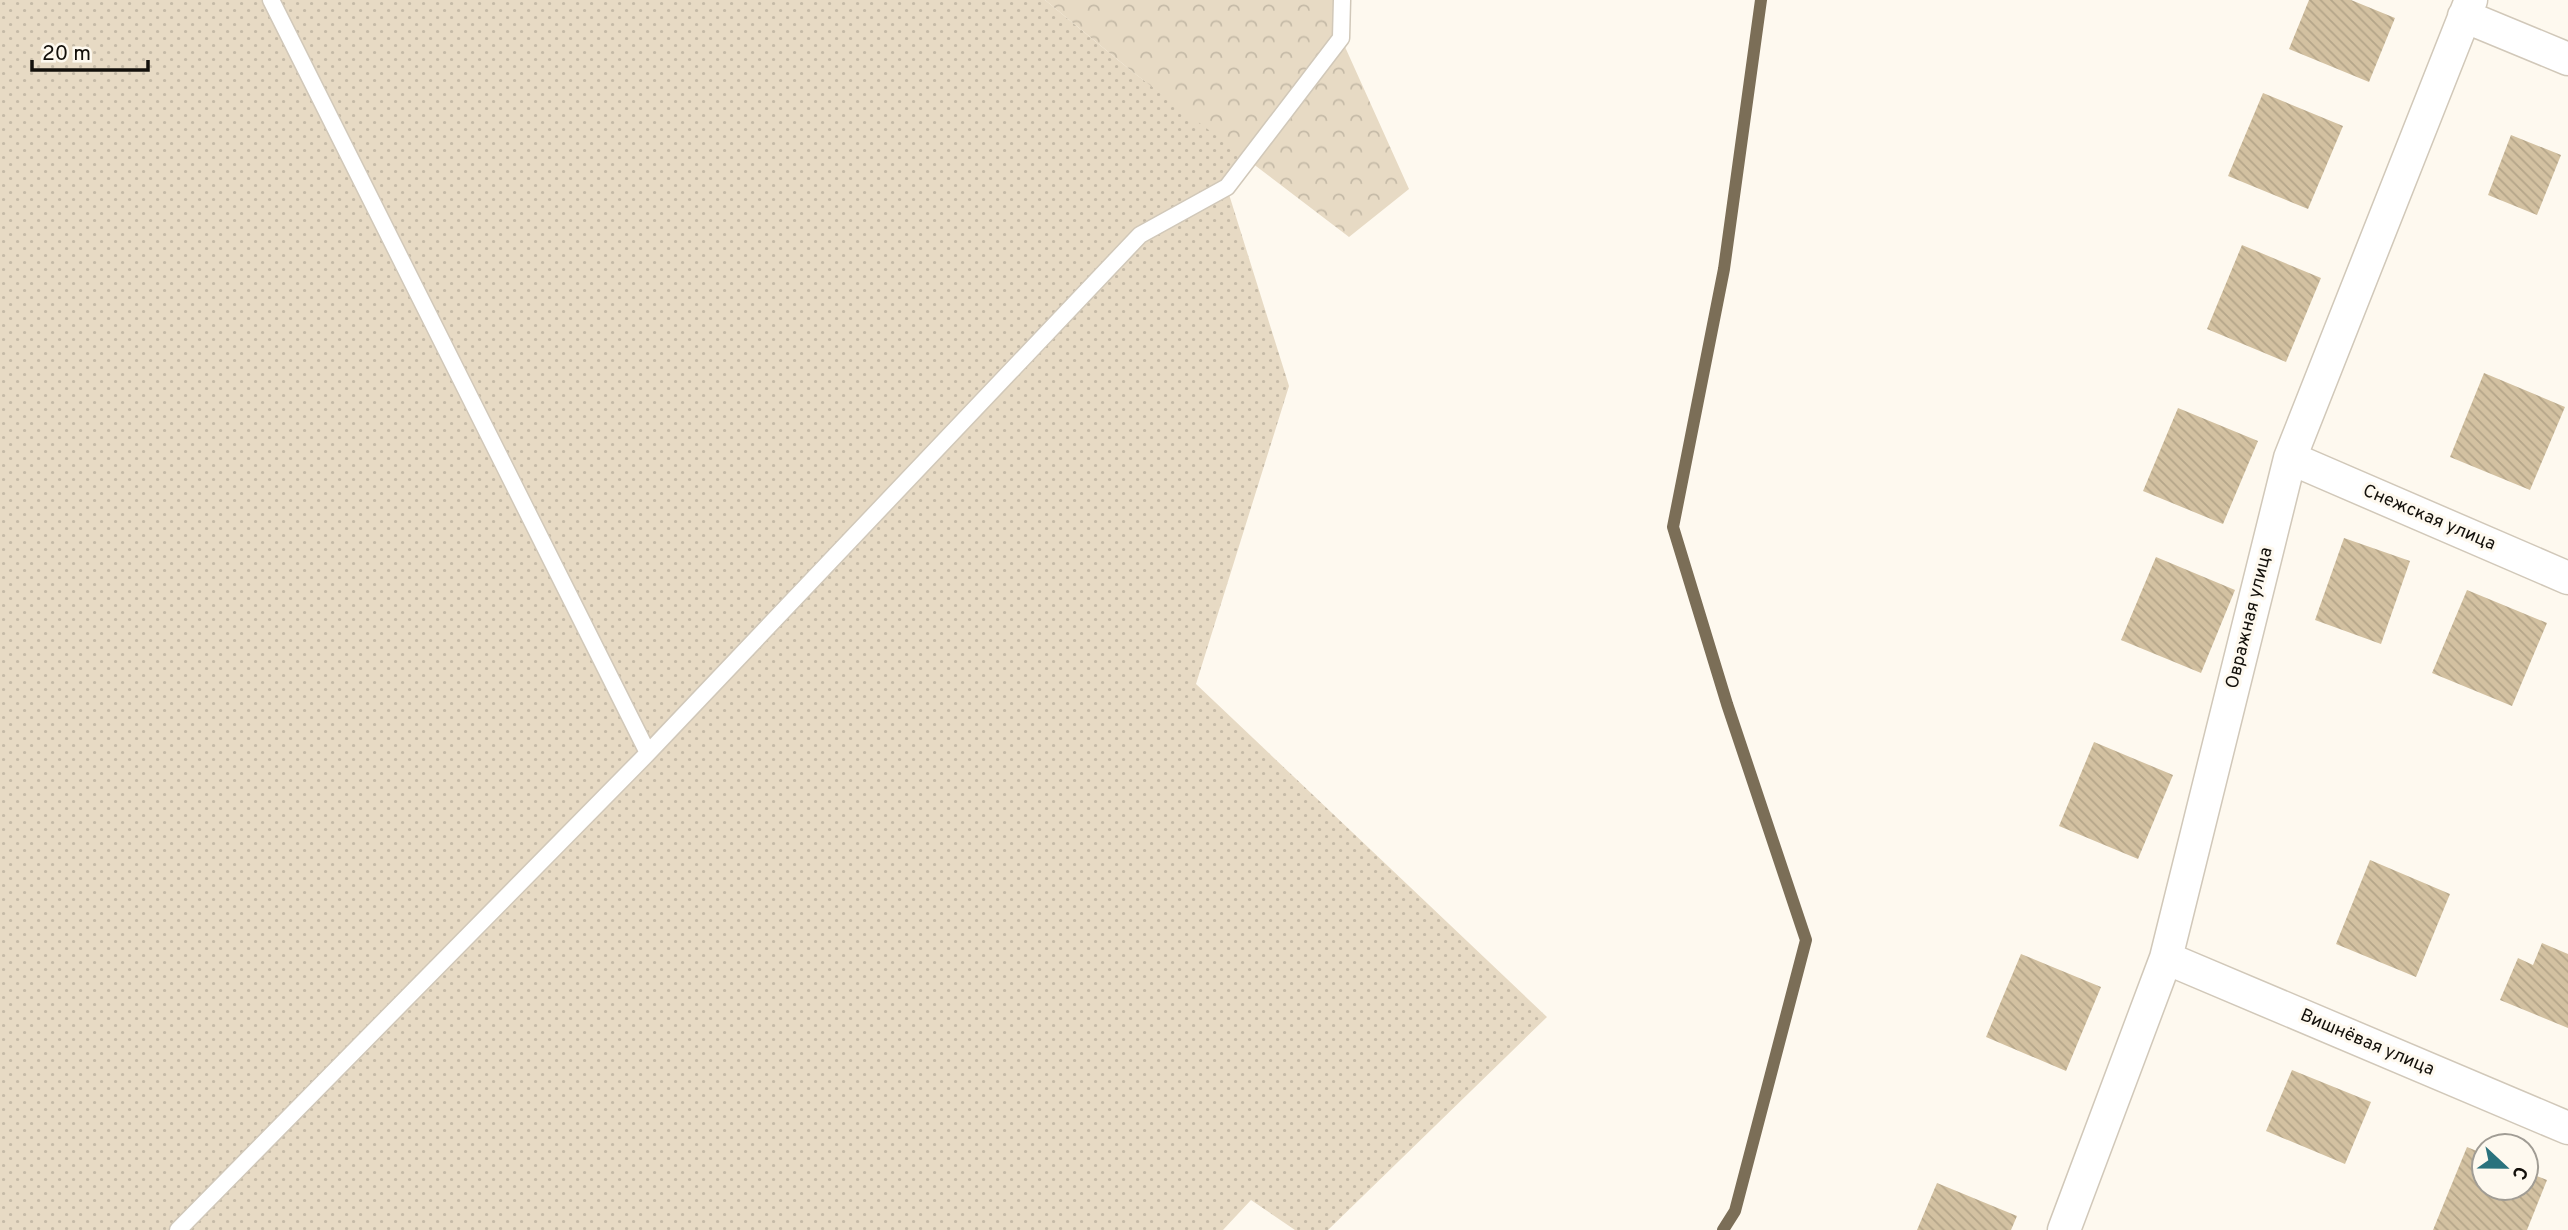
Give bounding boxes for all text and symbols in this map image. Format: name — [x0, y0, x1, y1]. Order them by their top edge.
scale bar — [32, 28, 147, 72]
text: 20 m — [42, 41, 91, 68]
street label: Снежская улица — [2359, 480, 2499, 556]
street label: Овражная улица — [2221, 545, 2279, 691]
street label: Вишнёвая улица — [2296, 1004, 2438, 1082]
north arrow — [2470, 1132, 2540, 1202]
text: С — [2506, 1162, 2532, 1183]

